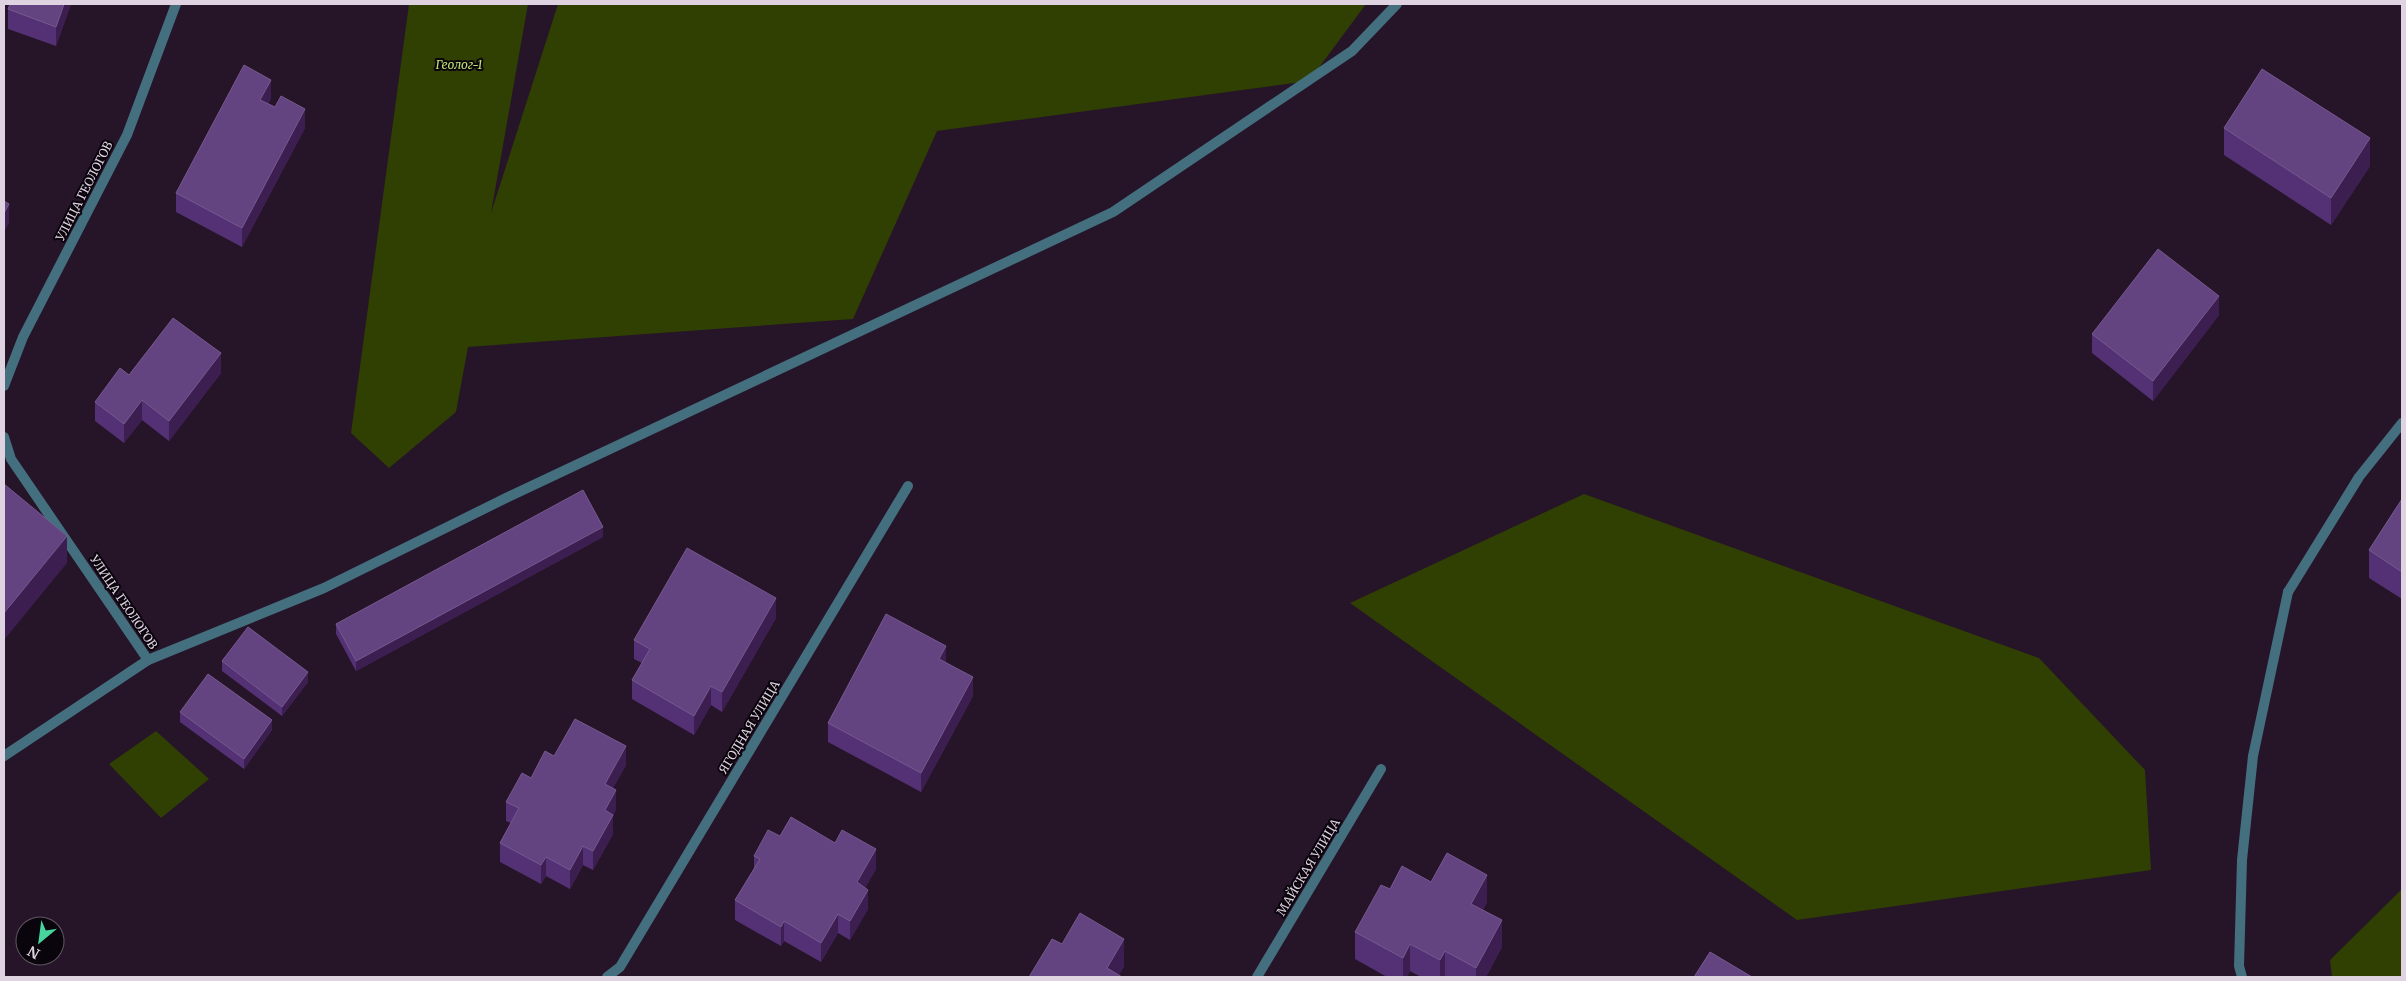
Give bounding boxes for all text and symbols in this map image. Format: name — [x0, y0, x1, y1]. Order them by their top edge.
park label: Геолог-1 — [435, 57, 483, 72]
street label: УЛИЦА ГЕОЛОГОВ — [52, 139, 116, 244]
street label: УЛИЦА ГЕОЛОГОВ — [86, 551, 161, 652]
street label: ЯГОДНАЯ УЛИЦА — [715, 677, 783, 776]
street label: МАЙСКАЯ УЛИЦА — [1273, 815, 1343, 918]
north arrow — [15, 916, 65, 966]
text: N — [24, 942, 43, 963]

